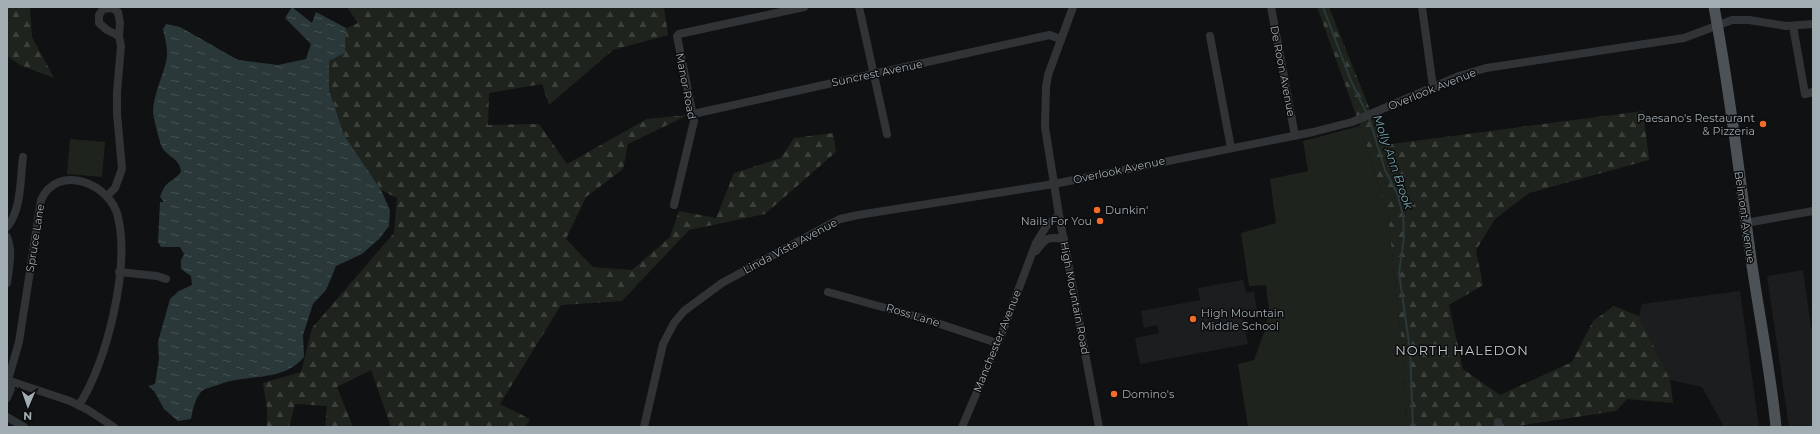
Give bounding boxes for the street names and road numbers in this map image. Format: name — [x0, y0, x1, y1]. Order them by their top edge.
street label: De Roon Avenue — [1267, 24, 1299, 118]
street label: Manor Road — [673, 52, 699, 120]
street label: Suncrest Avenue — [830, 56, 924, 90]
street label: Overlook Avenue — [1386, 65, 1478, 113]
street label: Overlook Avenue — [1072, 153, 1167, 187]
street label: Belmont Avenue — [1732, 170, 1758, 264]
street label: Spruce Lane — [23, 203, 47, 273]
street label: Linda Vista Avenue — [741, 215, 840, 277]
street label: High Mountain Road — [1057, 240, 1093, 356]
street label: Manchester Avenue — [970, 287, 1024, 394]
street label: Ross Lane — [884, 300, 942, 330]

